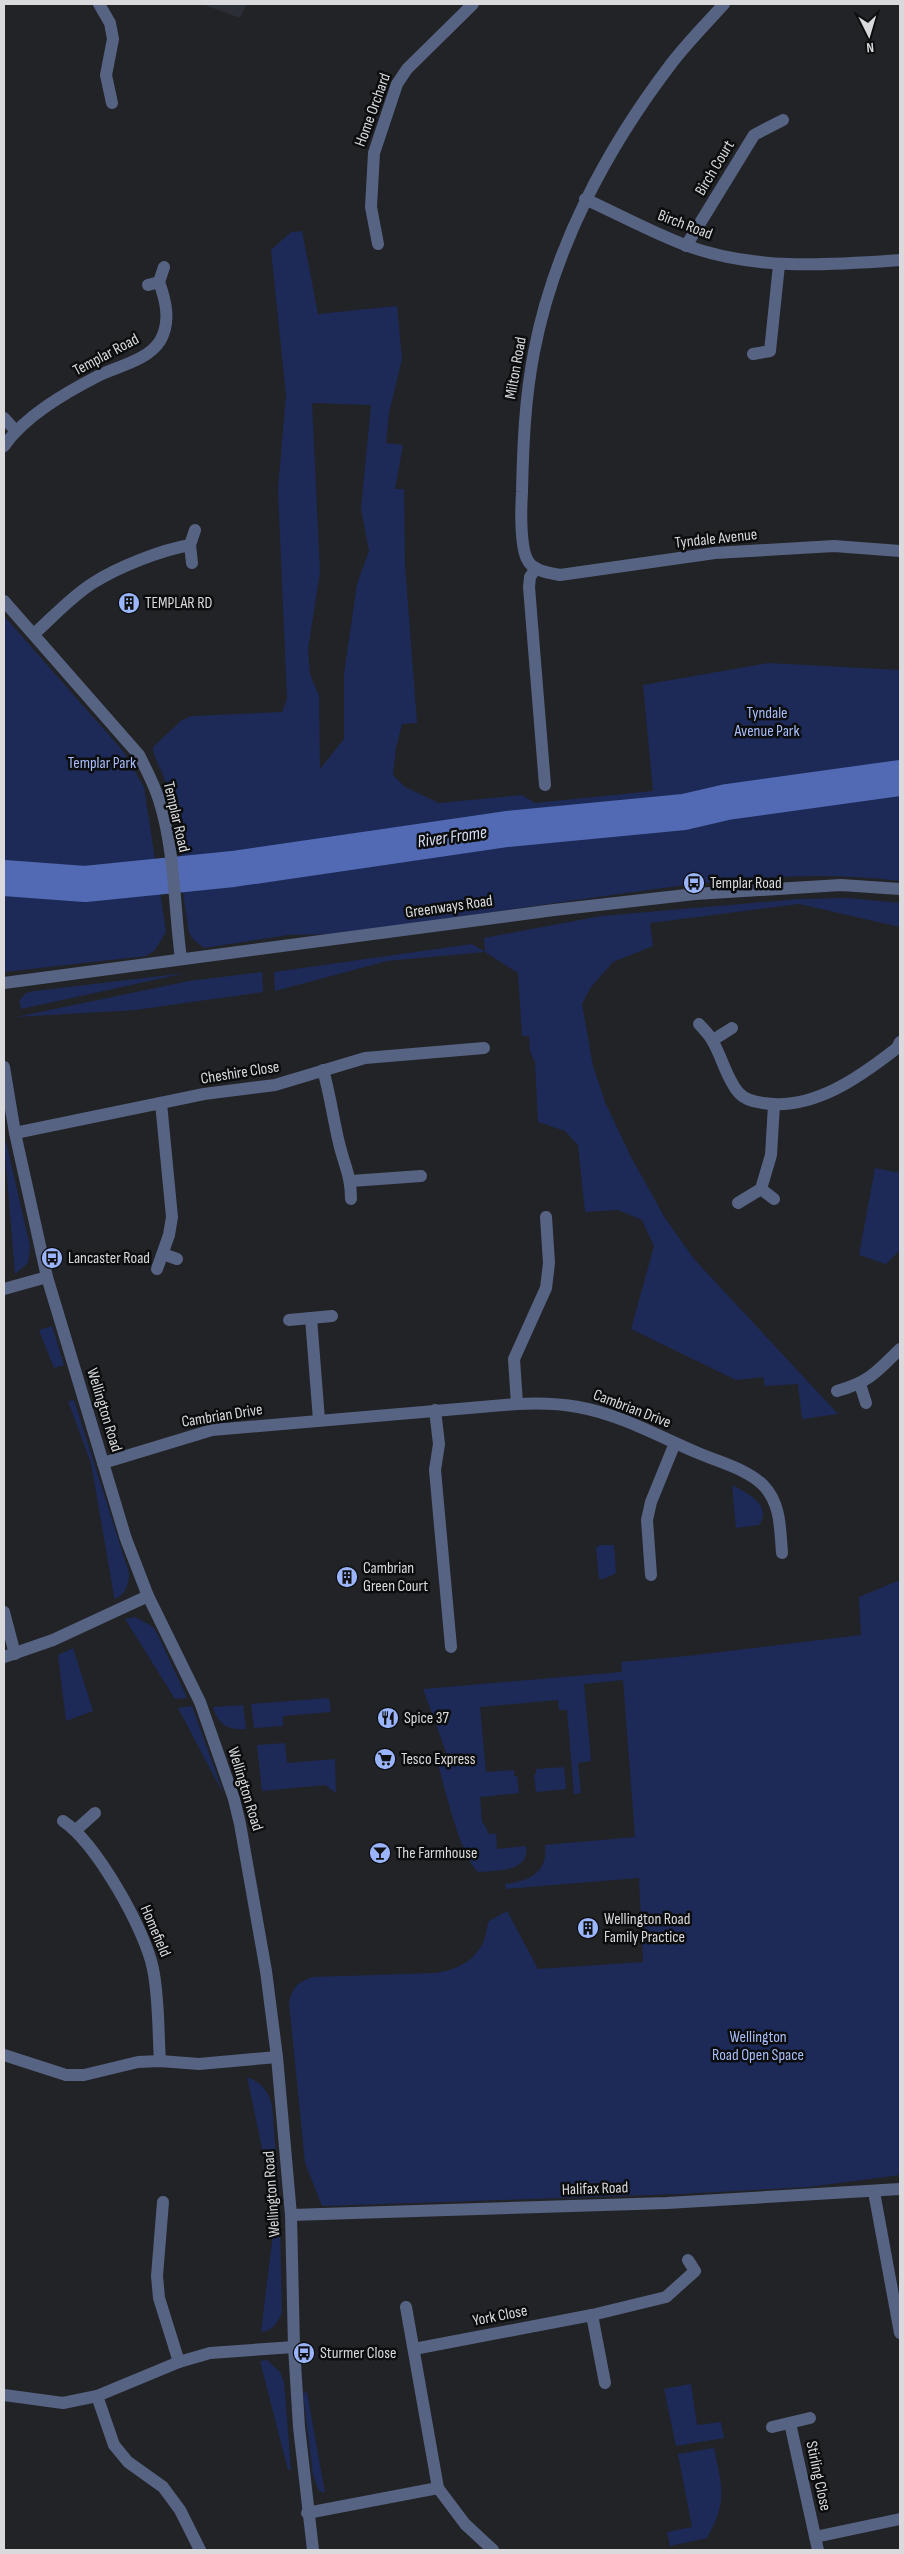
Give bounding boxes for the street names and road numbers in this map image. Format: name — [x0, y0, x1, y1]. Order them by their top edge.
street label: Home Orchard — [351, 71, 395, 149]
street label: Birch Court — [691, 137, 739, 199]
street label: Birch Road — [655, 206, 715, 244]
street label: Templar Road — [70, 330, 142, 380]
street label: Milton Road — [501, 335, 531, 401]
street label: Tyndale Avenue — [674, 525, 758, 553]
street label: Templar Road — [159, 780, 193, 854]
street label: Greenways Road — [404, 891, 494, 923]
street label: Cheshire Close — [199, 1057, 281, 1089]
street label: Wellington Road — [82, 1366, 126, 1454]
street label: Cambrian Drive — [590, 1386, 674, 1432]
street label: Cambrian Drive — [180, 1400, 264, 1432]
street label: Wellington Road — [223, 1745, 267, 1833]
street label: Homefield — [136, 1902, 174, 1960]
street label: Wellington Road — [260, 2150, 284, 2238]
street label: Halifax Road — [561, 2178, 629, 2200]
street label: York Close — [471, 2301, 529, 2331]
street label: Stirling Close — [801, 2439, 835, 2513]

